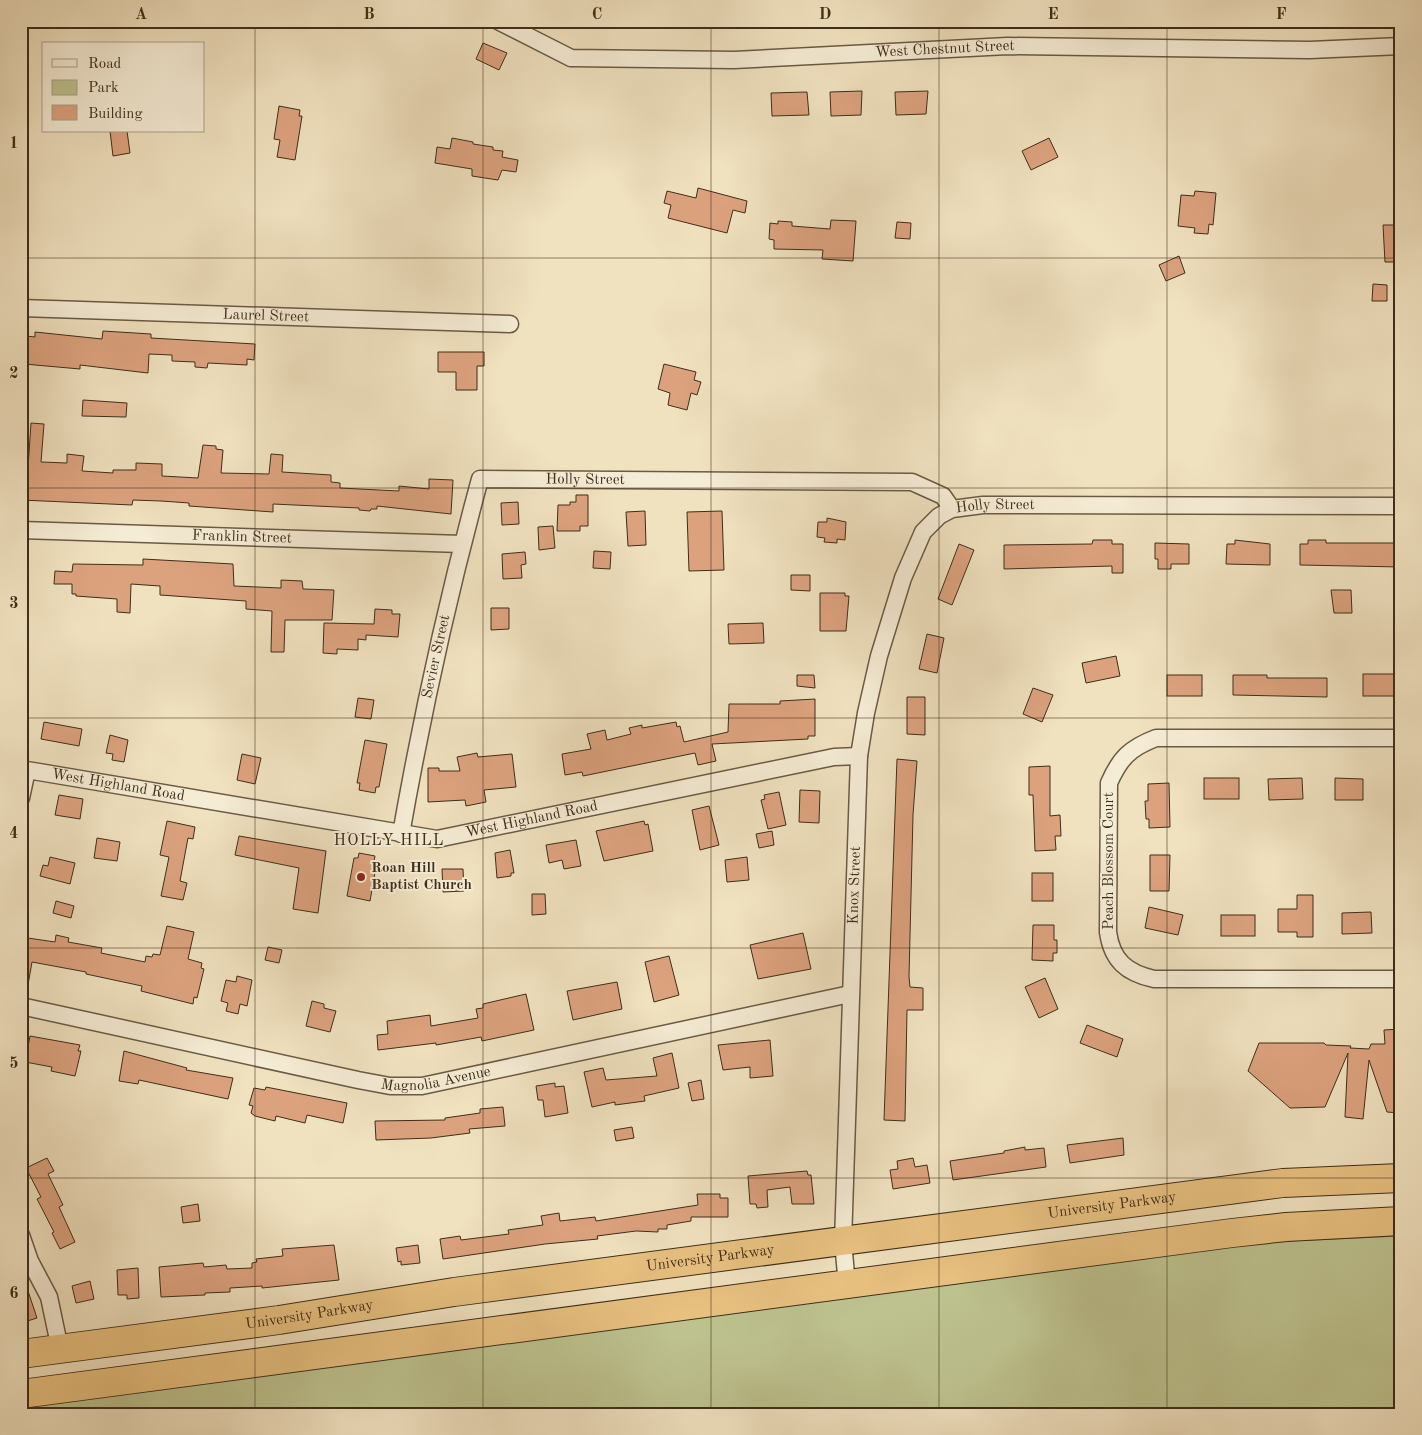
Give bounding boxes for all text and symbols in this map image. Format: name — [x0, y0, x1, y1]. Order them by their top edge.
text: A — [135, 7, 147, 23]
text: B — [363, 7, 375, 23]
text: C — [592, 7, 602, 23]
text: D — [819, 7, 831, 23]
text: E — [1047, 7, 1059, 23]
text: F — [1276, 7, 1287, 23]
street label: West Chestnut Street — [875, 38, 1015, 60]
legend — [42, 42, 205, 132]
text: Road — [88, 57, 122, 72]
text: Park — [88, 81, 119, 96]
text: Building — [88, 107, 143, 122]
text: 1 — [9, 136, 19, 152]
street label: Laurel Street — [222, 307, 309, 325]
text: 2 — [9, 366, 19, 382]
street label: Holly Street — [545, 472, 625, 488]
street label: Holly Street — [955, 497, 1035, 516]
street label: Franklin Street — [192, 528, 292, 546]
text: 3 — [9, 596, 19, 612]
street label: Sevier Street — [420, 613, 453, 700]
street label: West Highland Road — [50, 767, 186, 804]
street label: Peach Blossom Court — [1102, 792, 1117, 930]
street label: West Highland Road — [464, 798, 599, 840]
text: 4 — [9, 826, 19, 842]
district label: HOLLY HILL — [334, 833, 444, 849]
street label: Knox Street — [846, 846, 864, 925]
place label: Roan Hill Baptist Church — [371, 861, 472, 893]
marker: Roan Hill Baptist Church — [355, 871, 367, 883]
text: 5 — [9, 1056, 19, 1072]
street label: Magnolia Avenue — [380, 1064, 492, 1094]
street label: University Parkway — [1047, 1190, 1177, 1221]
street label: University Parkway — [645, 1242, 776, 1274]
text: 6 — [9, 1286, 19, 1302]
street label: University Parkway — [244, 1298, 375, 1332]

